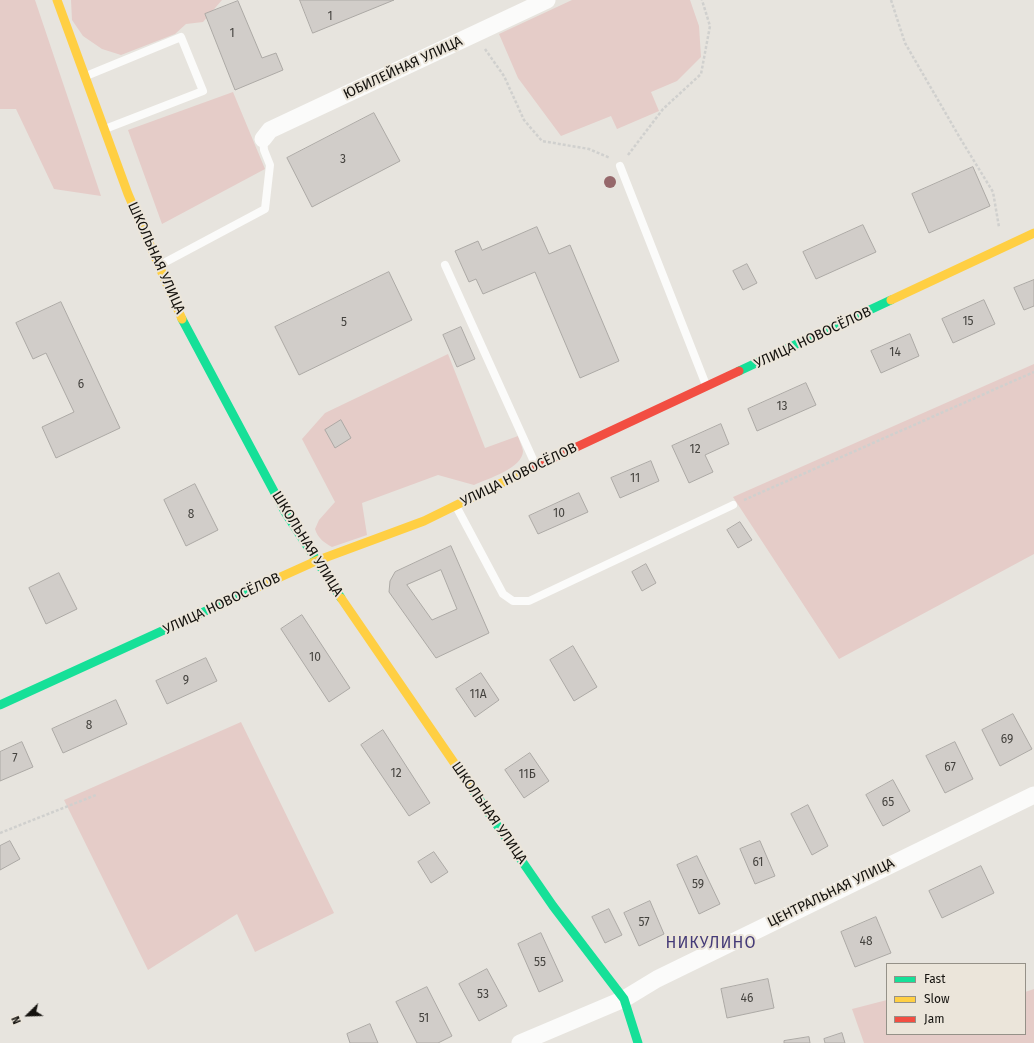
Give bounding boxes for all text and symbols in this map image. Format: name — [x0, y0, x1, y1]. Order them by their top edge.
house number: 1 — [327, 10, 333, 24]
house number: 1 — [229, 27, 235, 41]
street label: ЮБИЛЕЙНАЯ УЛИЦА — [341, 33, 465, 103]
house number: 3 — [340, 153, 346, 167]
street label: ШКОЛЬНАЯ УЛИЦА — [124, 199, 188, 317]
street label: УЛИЦА НОВОСЁЛОВ — [752, 304, 874, 372]
house number: 15 — [962, 315, 974, 329]
house number: 5 — [341, 316, 347, 330]
house number: 14 — [889, 346, 901, 360]
house number: 6 — [78, 378, 84, 392]
house number: 13 — [776, 400, 788, 414]
street label: УЛИЦА НОВОСЁЛОВ — [458, 440, 580, 510]
house number: 12 — [689, 443, 701, 457]
house number: 11 — [630, 472, 640, 486]
street label: ШКОЛЬНАЯ УЛИЦА — [268, 488, 346, 600]
house number: 10 — [553, 507, 565, 521]
house number: 8 — [188, 508, 194, 522]
street label: УЛИЦА НОВОСЁЛОВ — [161, 570, 283, 638]
house number: 10 — [309, 651, 321, 665]
house number: 9 — [183, 674, 189, 688]
house number: 11А — [469, 688, 487, 702]
house number: 8 — [86, 719, 92, 733]
house number: 69 — [1001, 733, 1013, 747]
house number: 7 — [12, 752, 18, 766]
street label: ШКОЛЬНАЯ УЛИЦА — [447, 759, 531, 867]
house number: 67 — [944, 761, 956, 775]
house number: 12 — [390, 767, 402, 781]
house number: 11Б — [518, 768, 536, 782]
house number: 65 — [882, 796, 894, 810]
street label: ЦЕНТРАЛЬНАЯ УЛИЦА — [765, 855, 897, 931]
house number: 61 — [752, 856, 764, 870]
house number: 59 — [692, 878, 704, 892]
house number: 57 — [638, 916, 650, 930]
district label: НИКУЛИНО — [666, 934, 756, 954]
house number: 48 — [860, 935, 872, 949]
house number: 55 — [534, 956, 546, 970]
legend — [886, 963, 1026, 1035]
text: Fast — [924, 972, 946, 986]
house number: 53 — [477, 988, 489, 1002]
house number: 46 — [741, 992, 753, 1006]
text: Slow — [924, 992, 950, 1006]
north arrow — [8, 995, 48, 1035]
house number: 51 — [419, 1012, 429, 1026]
text: Jam — [924, 1012, 944, 1026]
text: N — [9, 1014, 24, 1026]

